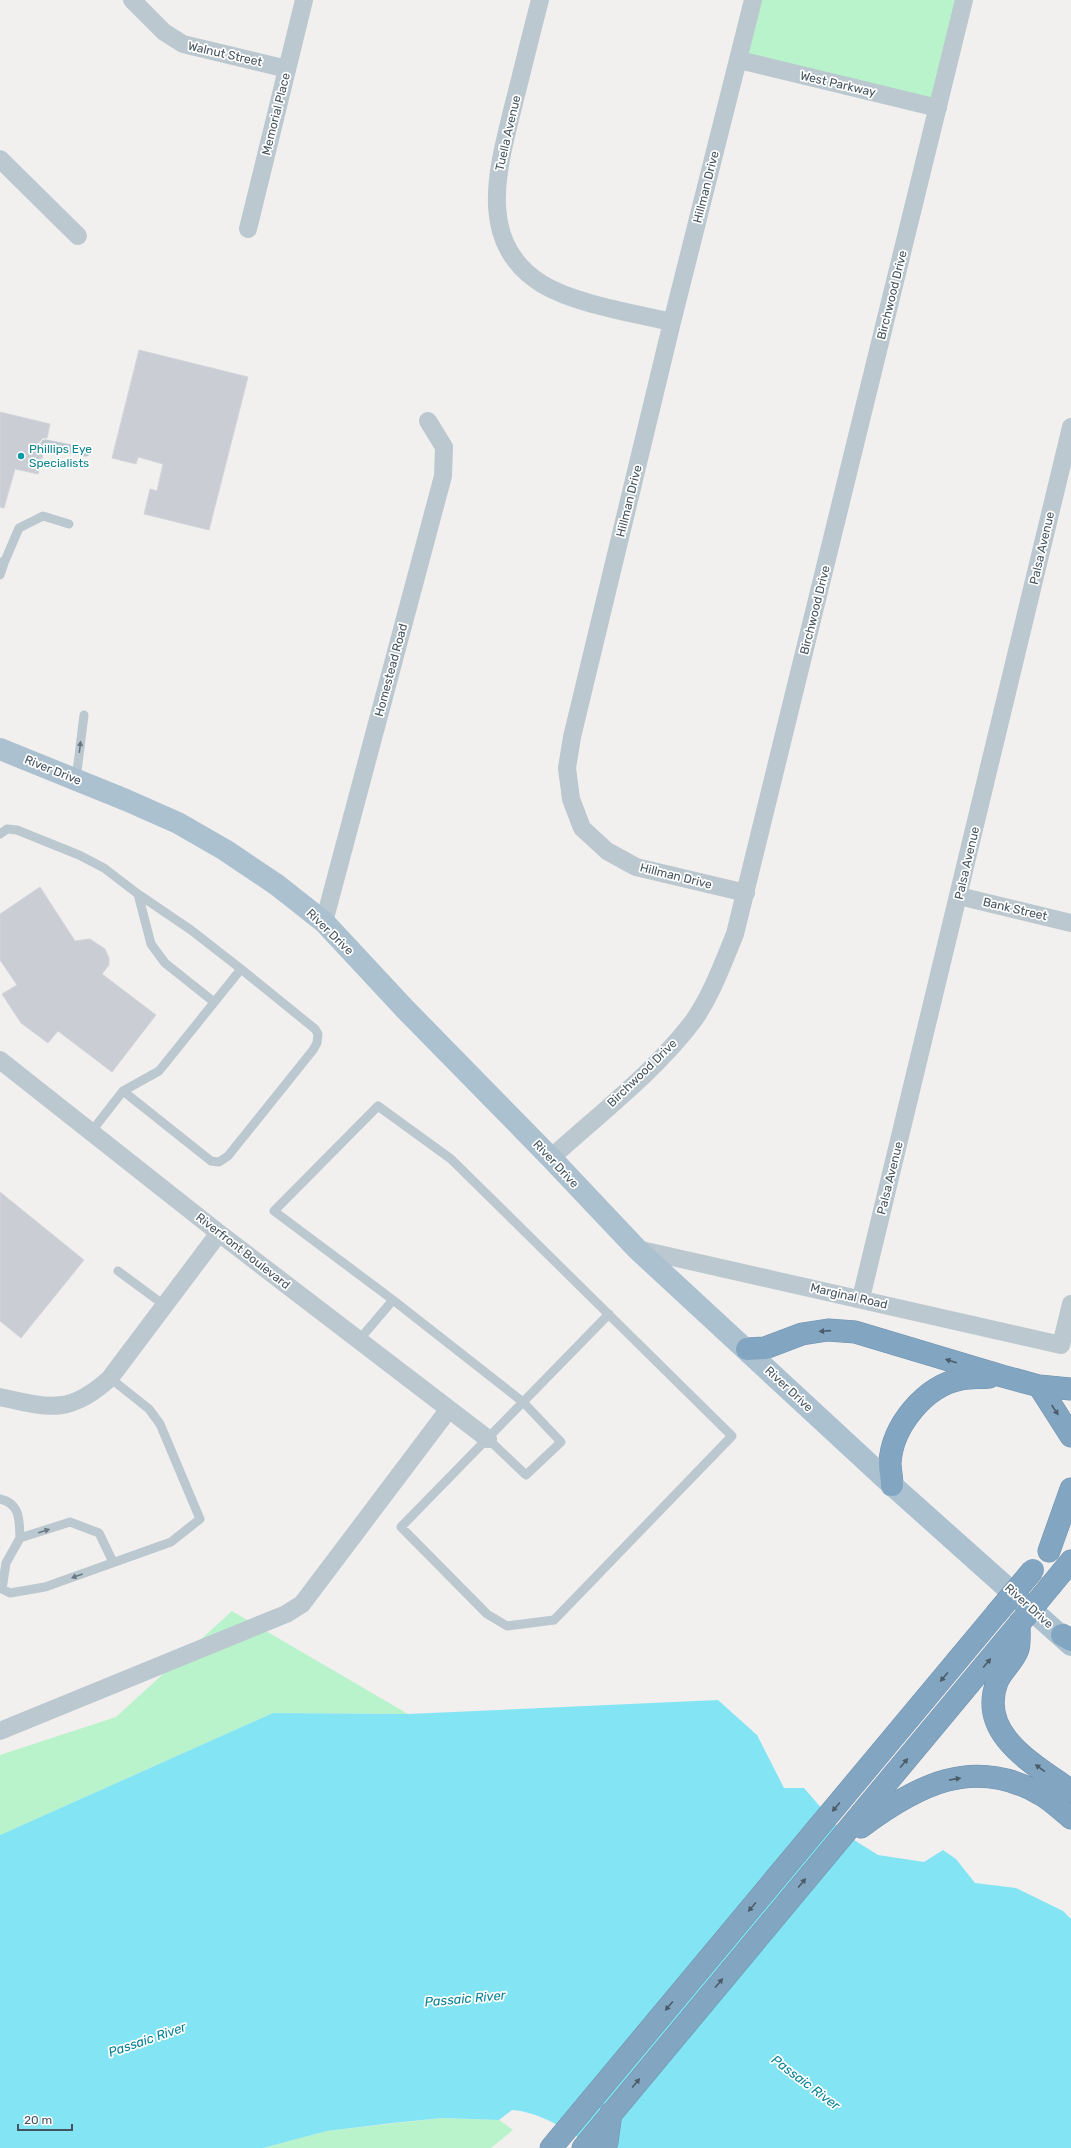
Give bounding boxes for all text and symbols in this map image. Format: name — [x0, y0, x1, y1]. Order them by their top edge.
street label: Walnut Street — [187, 39, 264, 69]
street label: West Parkway — [799, 68, 878, 100]
street label: Memorial Place — [259, 71, 293, 157]
street label: Tuella Avenue — [493, 94, 524, 172]
street label: Hillman Drive — [690, 149, 722, 224]
street label: Birchwood Drive — [874, 249, 910, 341]
place label: Phillips Eye Specialists — [29, 442, 92, 470]
marker: Phillips Eye Specialists — [16, 451, 26, 461]
street label: Hillman Drive — [613, 463, 645, 538]
street label: Palsa Avenue — [1027, 510, 1057, 586]
street label: Birchwood Drive — [797, 564, 833, 656]
street label: Homestead Road — [372, 622, 410, 718]
one-way arrow — [77, 741, 83, 753]
street label: River Drive — [23, 752, 84, 788]
street label: Palsa Avenue — [952, 825, 982, 901]
street label: Hillman Drive — [639, 860, 714, 892]
street label: Bank Street — [981, 895, 1049, 923]
street label: River Drive — [304, 906, 357, 958]
street label: Birchwood Drive — [604, 1036, 680, 1110]
street label: River Drive — [530, 1137, 582, 1191]
street label: Palsa Avenue — [874, 1140, 906, 1216]
street label: Riverfront Boulevard — [193, 1210, 293, 1292]
street label: Marginal Road — [809, 1280, 889, 1312]
one-way arrow — [818, 1328, 831, 1334]
one-way arrow — [945, 1358, 957, 1364]
street label: River Drive — [762, 1363, 816, 1415]
one-way arrow — [1052, 1405, 1059, 1416]
one-way arrow — [38, 1528, 50, 1534]
one-way arrow — [70, 1573, 82, 1579]
street label: River Drive — [1002, 1581, 1056, 1631]
one-way arrow — [982, 1657, 991, 1668]
one-way arrow — [939, 1671, 948, 1682]
one-way arrow — [899, 1757, 908, 1768]
one-way arrow — [1034, 1764, 1045, 1772]
one-way arrow — [948, 1776, 961, 1782]
one-way arrow — [831, 1802, 840, 1812]
one-way arrow — [798, 1878, 807, 1888]
one-way arrow — [748, 1901, 757, 1912]
one-way arrow — [715, 1978, 724, 1988]
water label: Passaic River — [424, 1987, 507, 2010]
one-way arrow — [665, 2001, 673, 2012]
water label: Passaic River — [106, 2019, 189, 2060]
water label: Passaic River — [769, 2052, 843, 2113]
one-way arrow — [632, 2078, 640, 2088]
scale bar — [18, 2106, 72, 2132]
text: 20 m — [24, 2113, 52, 2127]

